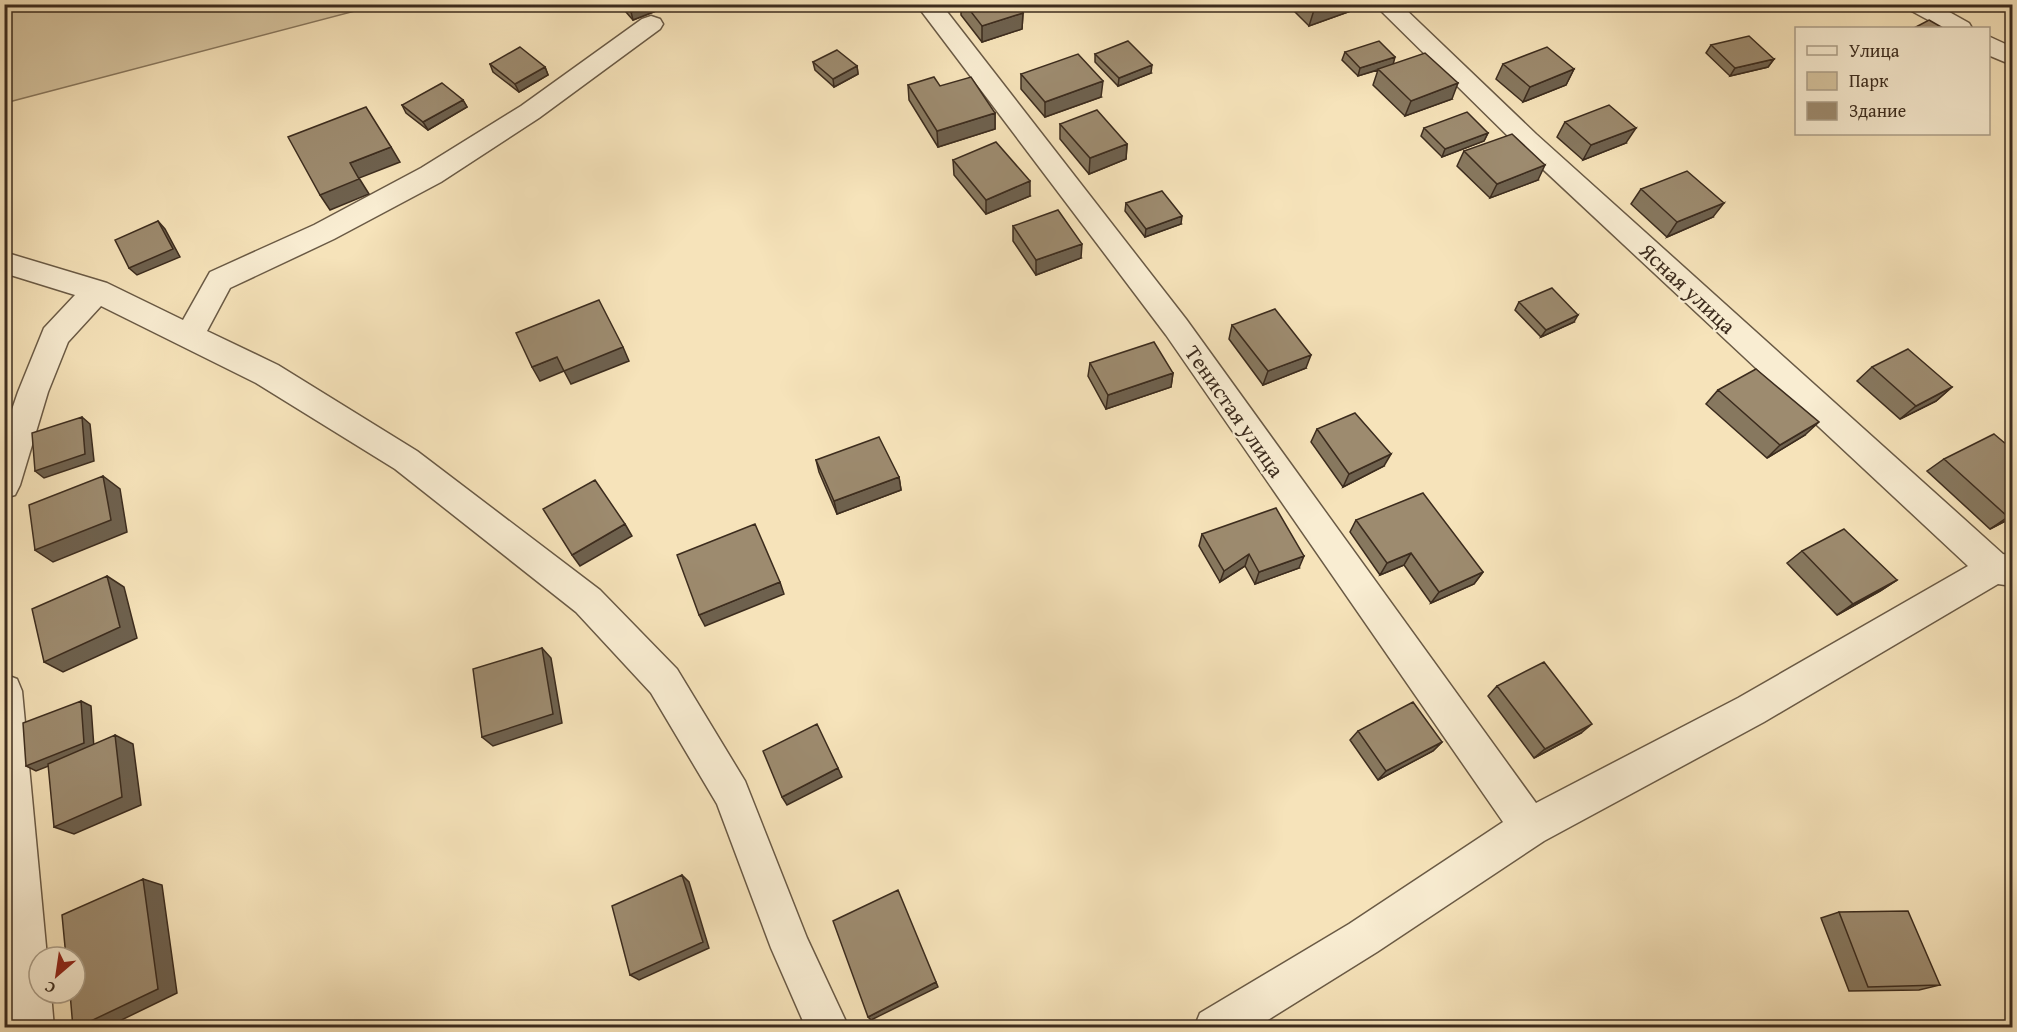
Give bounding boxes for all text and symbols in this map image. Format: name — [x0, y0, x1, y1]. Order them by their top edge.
legend — [1795, 27, 1990, 135]
text: Улица — [1849, 37, 1900, 64]
text: Парк — [1849, 67, 1889, 94]
text: Здание — [1849, 97, 1906, 124]
street label: Ясная улица — [1632, 234, 1744, 341]
street label: Тенистая улица — [1178, 338, 1293, 484]
north arrow — [27, 945, 87, 1005]
text: С — [40, 975, 60, 1001]

